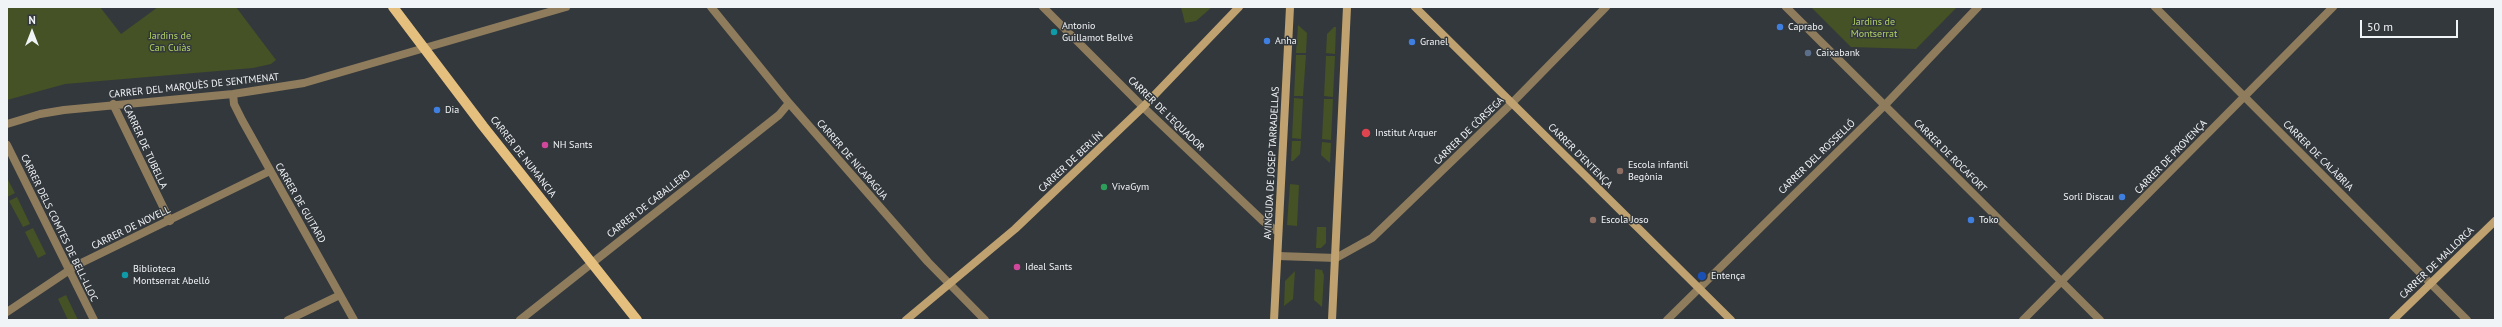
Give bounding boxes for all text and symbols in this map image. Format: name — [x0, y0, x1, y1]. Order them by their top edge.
north arrow — [12, 12, 52, 52]
scale bar — [2362, 12, 2460, 38]
text: N — [28, 13, 36, 27]
park label: Jardins de Montserrat — [1851, 16, 1897, 40]
text: 50 m — [2367, 19, 2393, 34]
place label: Antonio Guillamot Bellvé — [1062, 20, 1133, 44]
place label: Caprabo — [1788, 21, 1823, 33]
marker: Caprabo — [1775, 22, 1785, 32]
marker: Antonio Guillamot Bellvé — [1049, 27, 1059, 37]
park label: Jardins de Can Cuiàs — [149, 30, 191, 54]
place label: Anha — [1275, 35, 1297, 47]
marker: Anha — [1262, 36, 1272, 46]
place label: Granel — [1420, 36, 1448, 48]
marker: Granel — [1407, 37, 1417, 47]
place label: Caixabank — [1816, 47, 1860, 59]
marker: Caixabank — [1803, 48, 1813, 58]
street label: CARRER DEL MARQUÈS DE SENTMENAT — [108, 71, 280, 101]
street label: CARRER DE L'EQUADOR — [1125, 74, 1207, 154]
street label: AVINGUDA DE JOSEP TARRADELLAS — [1262, 86, 1282, 240]
street label: CARRER DE CÒRSEGA — [1432, 95, 1506, 167]
street label: CARRER DE TUBELLA — [120, 103, 170, 191]
place label: Dia — [445, 104, 459, 116]
marker: Dia — [432, 105, 442, 115]
street label: CARRER DE NUMÀNCIA — [488, 114, 558, 200]
street label: CARRER DE NICARAGUA — [814, 117, 890, 203]
street label: CARRER DEL ROSSELLÓ — [1776, 117, 1858, 197]
street label: CARRER DE ROCAFORT — [1911, 117, 1989, 195]
street label: CARRER DE PROVENÇA — [2132, 117, 2210, 197]
street label: CARRER DE CALÀBRIA — [2280, 118, 2356, 194]
street label: CARRER D'ENTENÇA — [1545, 121, 1615, 191]
marker: Institut Arquer — [1360, 127, 1372, 139]
place label: Institut Arquer — [1375, 127, 1437, 139]
street label: CARRER DE BERLÍN — [1036, 129, 1106, 195]
place label: NH Sants — [553, 139, 592, 151]
marker: NH Sants — [540, 140, 550, 150]
street label: CARRER DELS COMTES DE BELL-LLOC — [18, 152, 100, 304]
place label: Escola infantil Begònia — [1628, 159, 1689, 182]
street label: CARRER DE GUITARD — [272, 161, 328, 245]
marker: Escola infantil Begònia — [1615, 166, 1625, 176]
street label: CARRER DE CABALLERO — [605, 168, 693, 240]
place label: VivaGym — [1112, 181, 1149, 193]
marker: VivaGym — [1099, 182, 1109, 192]
place label: Sorli Discau — [2063, 191, 2114, 203]
marker: Sorli Discau — [2117, 192, 2127, 202]
street label: CARRER DE NOVELL — [90, 204, 172, 252]
place label: Escola Joso — [1601, 214, 1649, 226]
place label: Toko — [1979, 214, 1999, 226]
marker: Escola Joso — [1588, 215, 1598, 225]
marker: Toko — [1966, 215, 1976, 225]
street label: CARRER DE MALLORCA — [2397, 224, 2477, 302]
place label: Ideal Sants — [1025, 261, 1072, 273]
marker: Ideal Sants — [1012, 262, 1022, 272]
place label: Biblioteca Montserrat Abelló — [133, 263, 210, 286]
marker: Biblioteca Montserrat Abelló — [120, 270, 130, 280]
marker: Entença — [1696, 270, 1708, 282]
place label: Entença — [1711, 270, 1745, 282]

